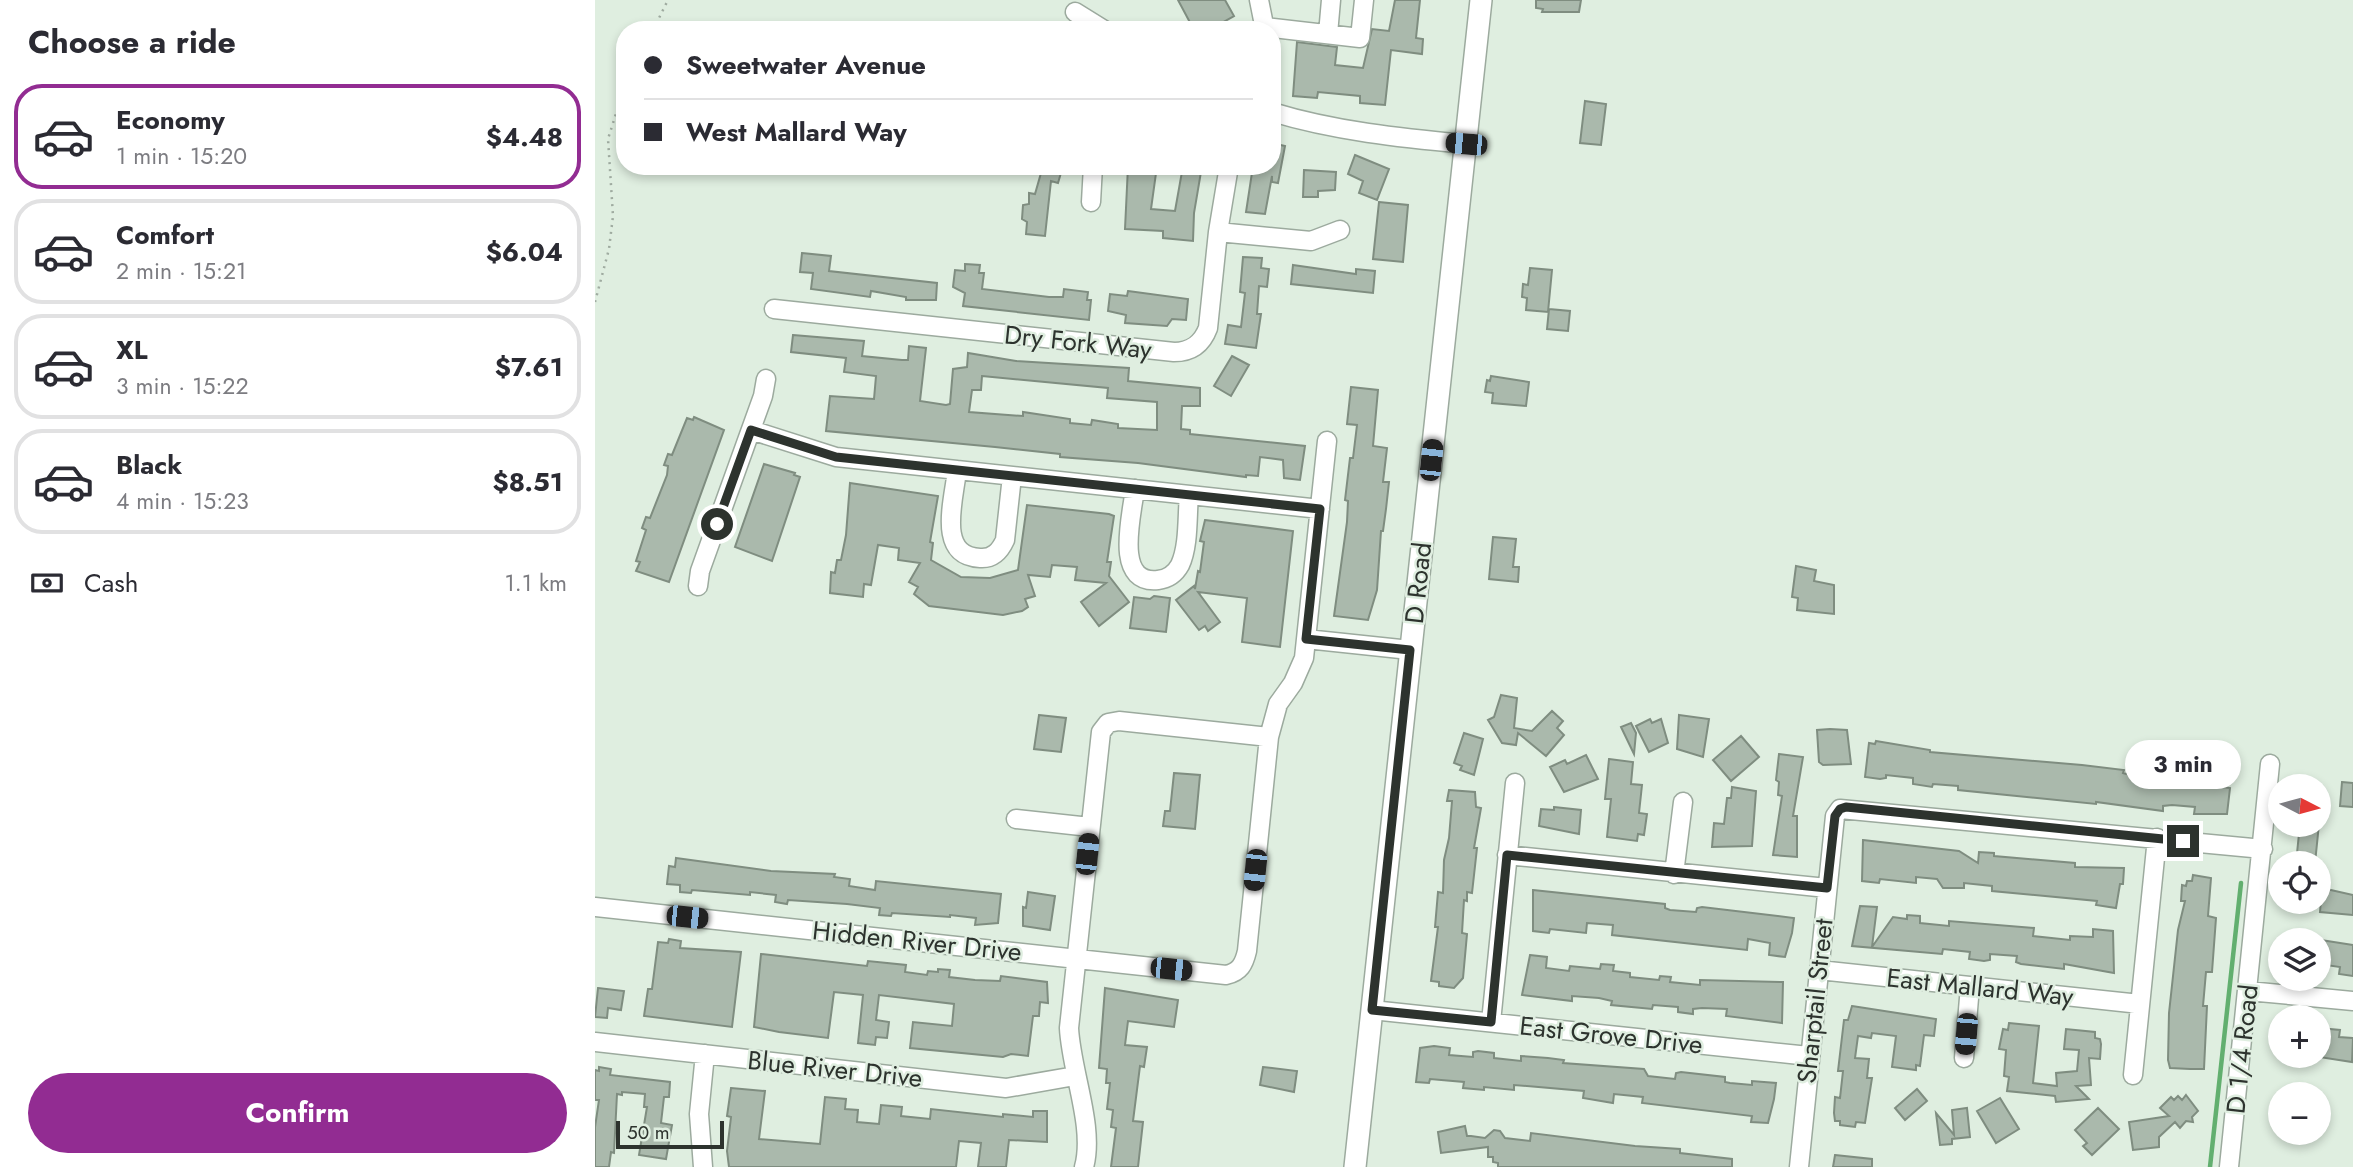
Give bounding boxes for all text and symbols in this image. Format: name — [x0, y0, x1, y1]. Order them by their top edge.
text: Choose a ride — [28, 19, 236, 65]
text: Sweetwater Avenue — [686, 46, 926, 84]
text: Economy — [116, 101, 225, 139]
icon: car — [32, 105, 95, 168]
text: West Mallard Way — [686, 113, 907, 151]
text: $4.48 — [486, 118, 563, 156]
car — [1445, 132, 1488, 156]
text: 1 min · 15:20 — [116, 139, 247, 173]
text: Comfort — [116, 216, 214, 254]
icon: car — [32, 220, 95, 283]
text: $6.04 — [486, 233, 563, 271]
text: 2 min · 15:21 — [116, 254, 246, 288]
street label: Dry Fork Way — [1002, 315, 1154, 369]
text: XL — [116, 331, 148, 369]
icon: car — [32, 335, 95, 398]
text: $7.61 — [495, 348, 563, 386]
text: 3 min · 15:22 — [116, 369, 249, 403]
car — [1419, 438, 1444, 482]
text: Black — [116, 446, 182, 484]
icon: car — [32, 450, 95, 513]
text: $8.51 — [493, 463, 563, 501]
text: 4 min · 15:23 — [116, 484, 249, 518]
route start — [701, 508, 733, 540]
street label: D Road — [1395, 540, 1441, 626]
icon: cash — [28, 564, 66, 602]
text: Cash — [84, 564, 138, 602]
text: 1.1 km — [504, 566, 567, 600]
callout: 3 min — [2125, 740, 2241, 788]
text: 3 min — [2153, 747, 2213, 781]
north arrow — [2268, 774, 2331, 836]
map controls — [2268, 774, 2331, 1145]
route end — [2167, 825, 2199, 857]
car — [1075, 832, 1100, 876]
car — [1243, 848, 1268, 892]
button: locate — [2268, 851, 2331, 914]
car — [666, 904, 709, 930]
street label: Hidden River Drive — [811, 911, 1023, 971]
street label: Sharptail Street — [1787, 916, 1843, 1085]
button: layers — [2268, 928, 2331, 991]
car — [1150, 956, 1193, 982]
street label: East Mallard Way — [1885, 958, 2076, 1016]
street label: D 1/4 Road — [2216, 983, 2268, 1115]
button: + — [2268, 1005, 2331, 1068]
street label: East Grove Drive — [1518, 1006, 1704, 1064]
car — [1954, 1012, 1979, 1056]
street label: Blue River Drive — [746, 1041, 924, 1097]
button: Confirm — [28, 1073, 567, 1153]
button: − — [2268, 1082, 2331, 1145]
scale bar — [616, 1118, 725, 1150]
text: 50 m — [627, 1119, 670, 1146]

